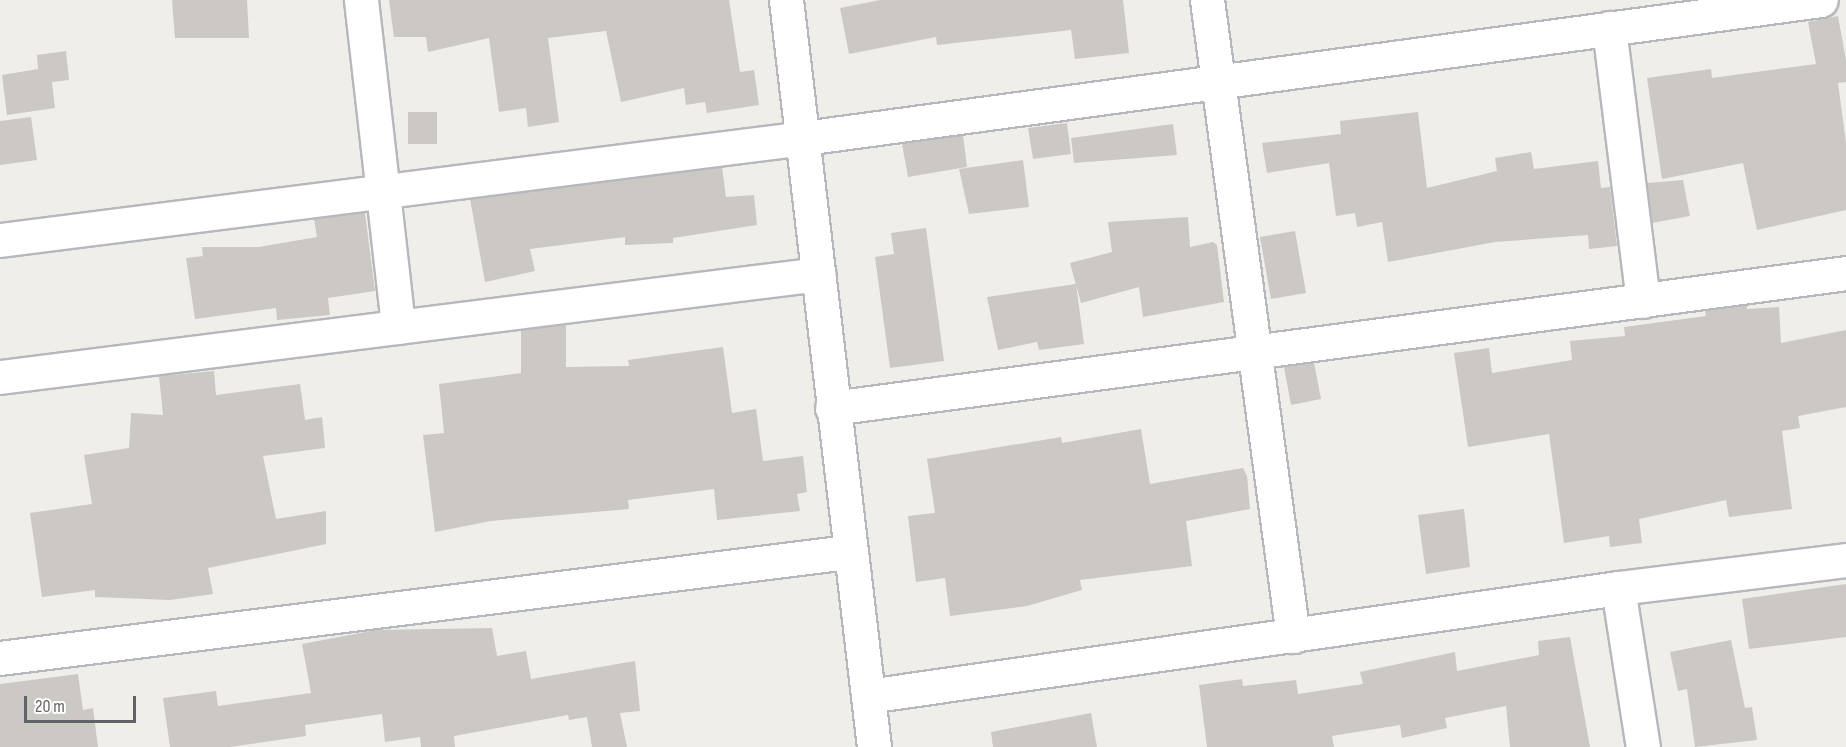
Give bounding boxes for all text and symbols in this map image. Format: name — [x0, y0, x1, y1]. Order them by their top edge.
scale bar — [27, 684, 140, 722]
text: 20 m — [35, 696, 65, 717]

